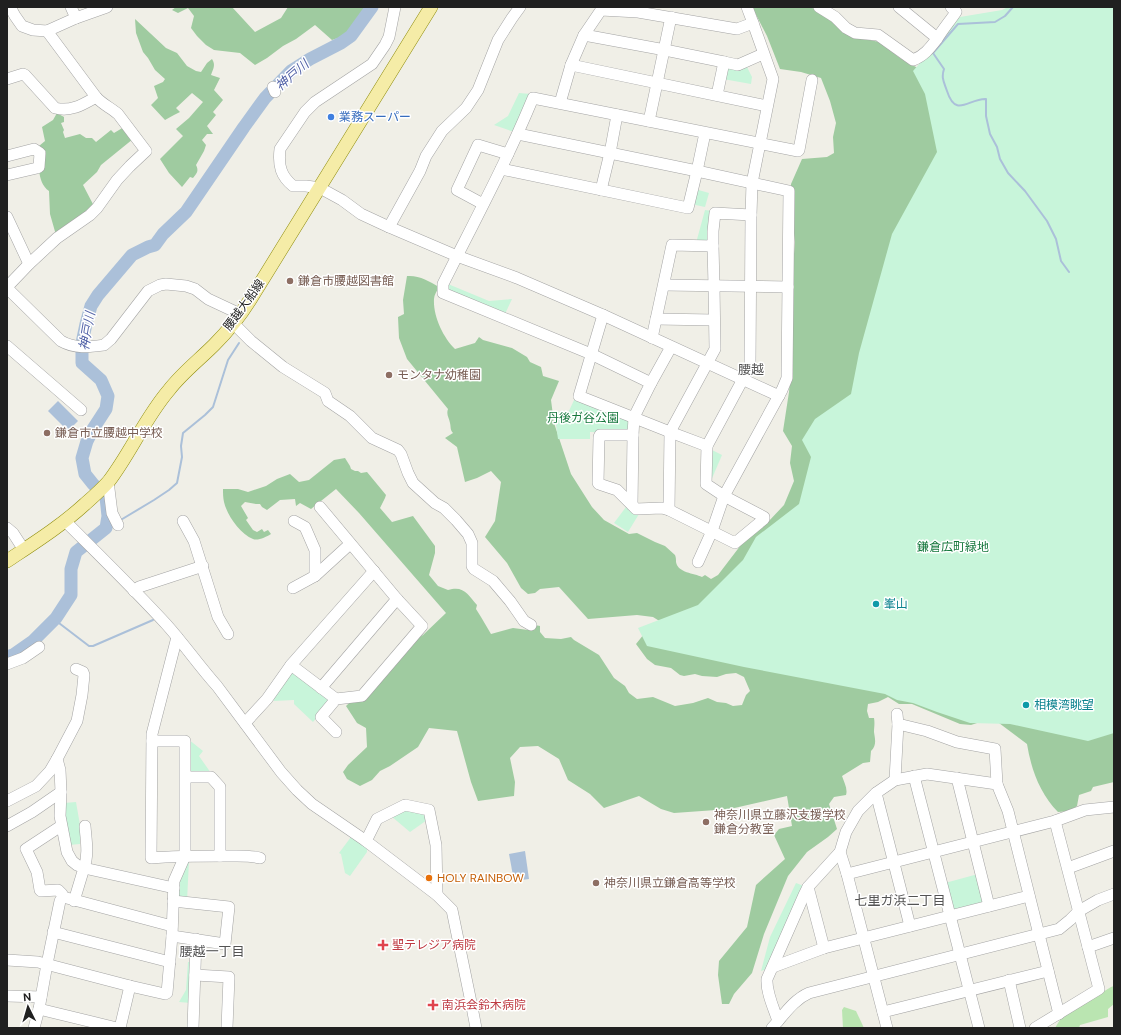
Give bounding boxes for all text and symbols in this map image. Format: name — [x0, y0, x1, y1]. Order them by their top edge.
water label: 神戸川 — [272, 54, 314, 94]
place label: 業務スーパー — [339, 109, 411, 125]
marker: 業務スーパー — [326, 112, 336, 122]
place label: 鎌倉市腰越図書館 — [298, 273, 394, 289]
street label: 腰越大船線 — [220, 276, 268, 334]
marker: 鎌倉市腰越図書館 — [285, 276, 295, 286]
water label: 神戸川 — [75, 308, 99, 352]
district label: 腰越 — [738, 361, 764, 378]
place label: モンタナ幼稚園 — [397, 367, 481, 383]
marker: モンタナ幼稚園 — [384, 370, 394, 380]
park label: 丹後ガ谷公園 — [547, 410, 619, 426]
place label: 鎌倉市立腰越中学校 — [55, 425, 163, 441]
marker: 鎌倉市立腰越中学校 — [42, 428, 52, 438]
park label: 鎌倉広町緑地 — [917, 539, 989, 555]
place label: 峯山 — [884, 596, 908, 612]
marker: 峯山 — [871, 599, 881, 609]
place label: 相模湾眺望 — [1034, 697, 1094, 713]
marker: 相模湾眺望 — [1021, 700, 1031, 710]
place label: 神奈川県立藤沢支援学校 鎌倉分教室 — [714, 807, 846, 837]
marker: 神奈川県立藤沢支援学校 鎌倉分教室 — [701, 817, 711, 827]
place label: HOLY RAINBOW — [437, 870, 524, 886]
marker: HOLY RAINBOW — [424, 873, 434, 883]
place label: 神奈川県立鎌倉高等学校 — [604, 875, 736, 891]
marker: 神奈川県立鎌倉高等学校 — [591, 878, 601, 888]
district label: 七里ガ浜二丁目 — [854, 892, 946, 909]
place label: 聖テレジア病院 — [392, 937, 476, 953]
marker: 聖テレジア病院 — [377, 939, 389, 951]
district label: 腰越一丁目 — [179, 943, 245, 960]
north arrow — [8, 987, 48, 1027]
text: N — [23, 990, 32, 1004]
place label: 南浜会鈴木病院 — [442, 997, 526, 1013]
marker: 南浜会鈴木病院 — [427, 999, 439, 1011]

